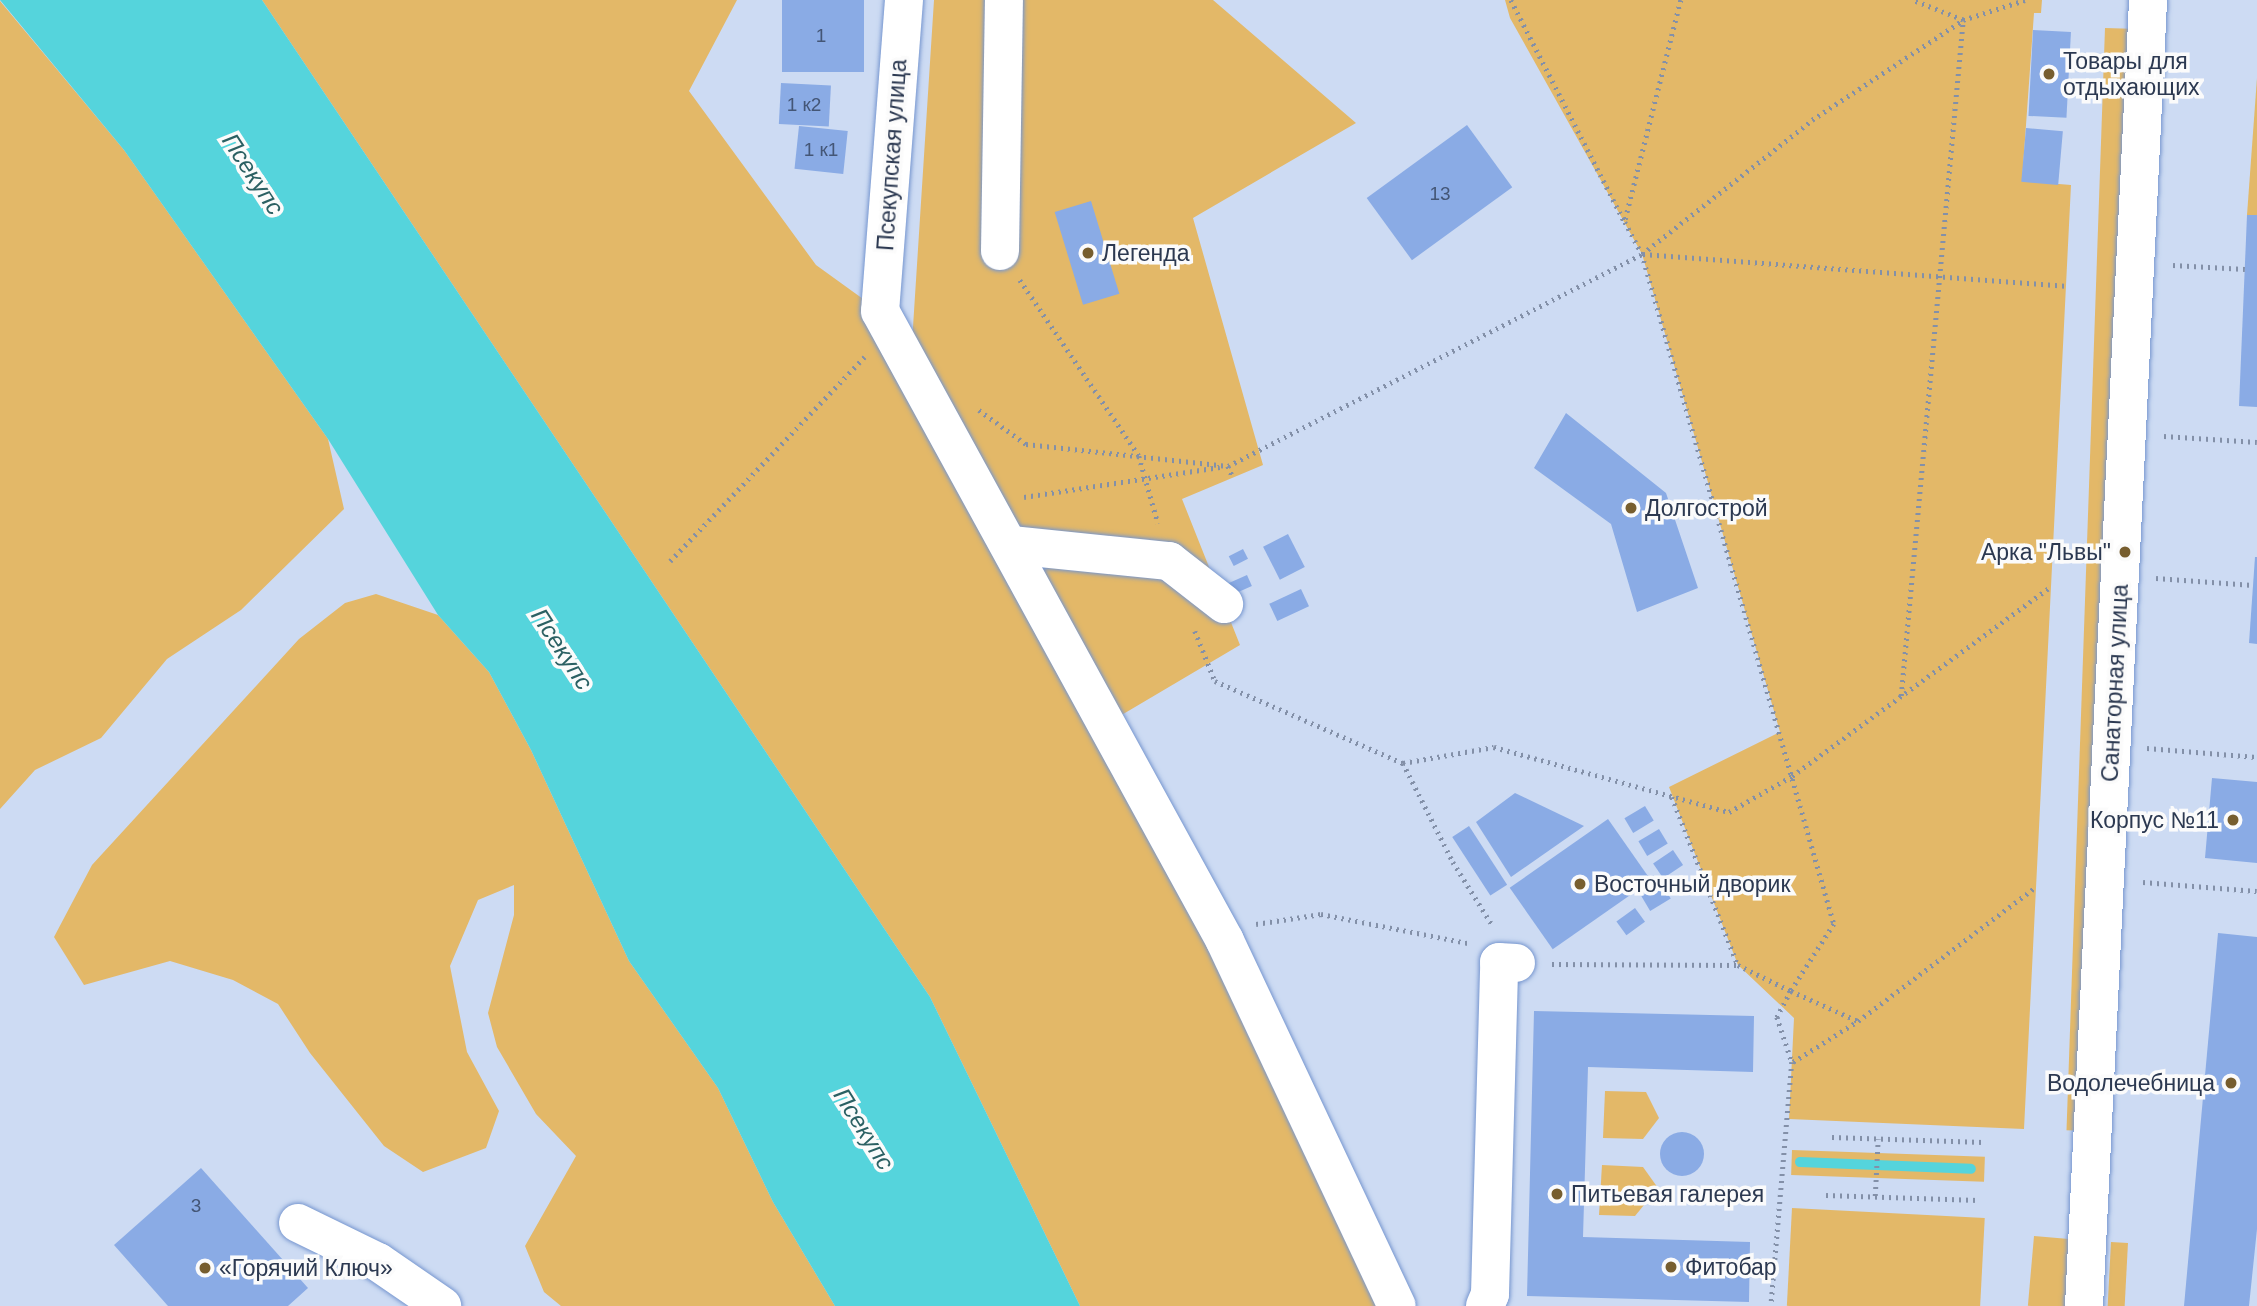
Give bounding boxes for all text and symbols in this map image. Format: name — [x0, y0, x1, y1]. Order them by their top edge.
house number: 1 — [816, 25, 826, 47]
place label: Товары для отдыхающих — [2063, 47, 2200, 101]
street label: Псекупская улица — [872, 58, 912, 252]
marker: Товары для отдыхающих — [2041, 66, 2057, 82]
house number: 1 к2 — [787, 94, 821, 116]
water label: Псекупс — [216, 128, 290, 220]
house number: 1 к1 — [804, 139, 838, 161]
house number: 13 — [1429, 183, 1451, 205]
place label: Легенда — [1102, 239, 1189, 267]
marker: Легенда — [1080, 245, 1096, 261]
place label: Долгострой — [1645, 494, 1768, 522]
marker: Долгострой — [1623, 500, 1639, 516]
place label: Арка "Львы" — [1981, 538, 2111, 566]
marker: Арка "Львы" — [2117, 544, 2133, 560]
street label: Санаторная улица — [2096, 583, 2134, 783]
water label: Псекупс — [525, 603, 599, 695]
place label: Корпус №11 — [2090, 806, 2219, 834]
marker: Корпус №11 — [2225, 812, 2241, 828]
place label: Восточный дворик — [1594, 870, 1791, 898]
marker: Восточный дворик — [1572, 876, 1588, 892]
place label: Водолечебница — [2047, 1069, 2215, 1097]
marker: Водолечебница — [2221, 1073, 2241, 1093]
water label: Псекупс — [828, 1083, 900, 1175]
place label: Питьевая галерея — [1571, 1180, 1764, 1208]
marker: Питьевая галерея — [1549, 1186, 1565, 1202]
house number: 3 — [191, 1195, 201, 1217]
place label: Фитобар — [1685, 1253, 1777, 1281]
place label: «Горячий Ключ» — [219, 1254, 393, 1282]
marker: Фитобар — [1663, 1259, 1679, 1275]
marker: «Горячий Ключ» — [197, 1260, 213, 1276]

